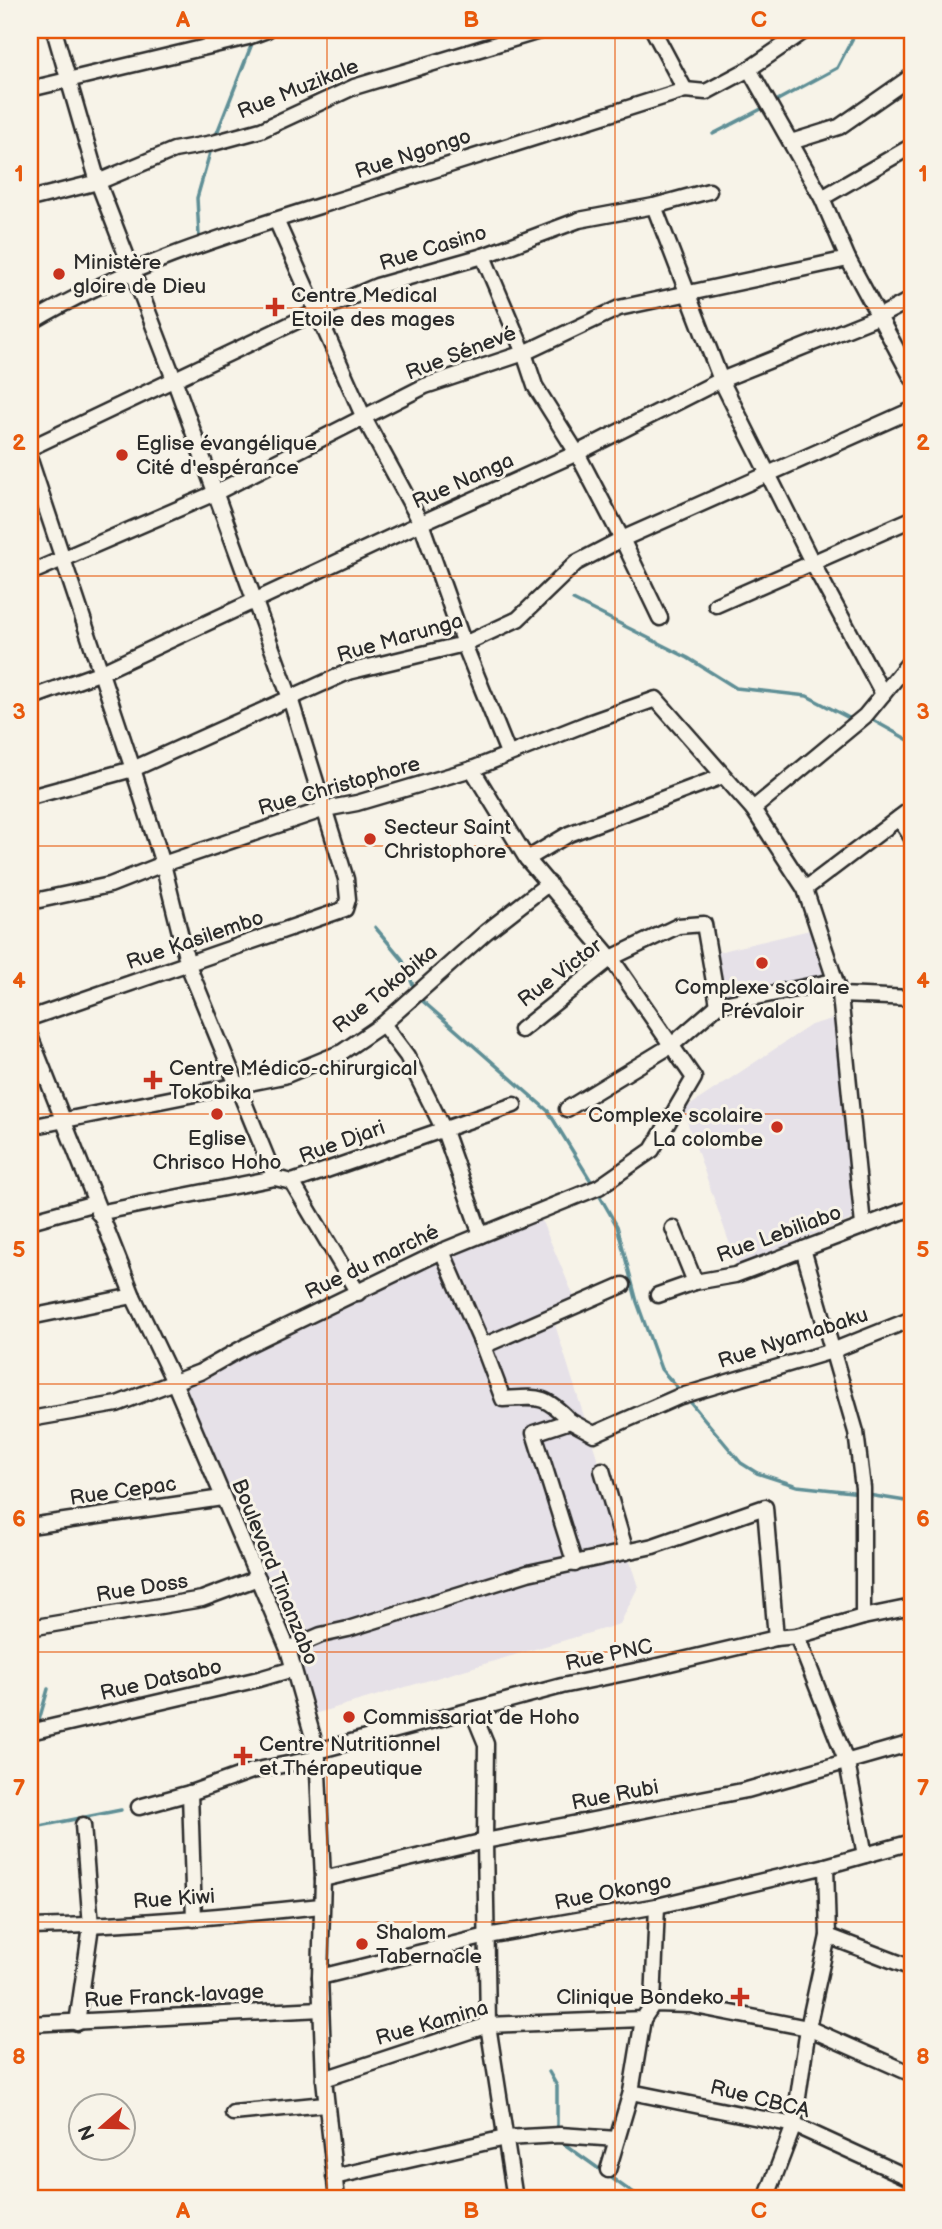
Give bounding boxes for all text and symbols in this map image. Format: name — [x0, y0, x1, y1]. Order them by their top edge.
text: A — [175, 6, 191, 34]
text: B — [463, 6, 479, 34]
text: C — [751, 6, 767, 34]
street label: Rue Muzikale — [234, 53, 362, 125]
street label: Rue Ngongo — [352, 123, 474, 185]
text: 1 — [14, 160, 24, 188]
text: 1 — [918, 160, 928, 188]
street label: Rue Casino — [376, 220, 490, 276]
place label: Ministère gloire de Dieu — [73, 250, 206, 299]
marker: Ministère gloire de Dieu — [51, 266, 67, 282]
place label: Centre Medical Etoile des mages — [291, 283, 455, 332]
marker: Centre Medical Etoile des mages — [265, 297, 285, 317]
street label: Rue Sénevé — [402, 320, 520, 386]
text: 2 — [12, 429, 26, 457]
text: 2 — [916, 429, 930, 457]
place label: Eglise évangélique Cité d'espérance — [136, 431, 317, 480]
marker: Eglise évangélique Cité d'espérance — [114, 447, 130, 463]
street label: Rue Nanga — [408, 448, 518, 514]
street label: Rue Marunga — [334, 608, 466, 668]
text: 3 — [12, 698, 26, 726]
text: 3 — [916, 698, 930, 726]
street label: Rue Christophore — [255, 751, 423, 821]
place label: Secteur Saint Christophore — [384, 815, 511, 864]
marker: Secteur Saint Christophore — [362, 831, 378, 847]
street label: Rue Kasilembo — [123, 905, 267, 975]
street label: Rue Victor — [513, 933, 607, 1013]
street label: Rue Tokobika — [328, 939, 442, 1039]
marker: Complexe scolaire Prévaloir — [754, 955, 770, 971]
text: 4 — [12, 967, 26, 995]
text: 4 — [916, 967, 930, 995]
place label: Complexe scolaire Prévaloir — [675, 975, 849, 1024]
place label: Centre Médico-chirurgical Tokobika — [169, 1056, 417, 1105]
marker: Centre Médico-chirurgical Tokobika — [143, 1070, 163, 1090]
place label: Complexe scolaire La colombe — [588, 1103, 763, 1152]
marker: Eglise Chrisco Hoho — [209, 1106, 225, 1122]
street label: Rue Djari — [296, 1115, 388, 1169]
marker: Complexe scolaire La colombe — [769, 1119, 785, 1135]
place label: Eglise Chrisco Hoho — [152, 1126, 282, 1175]
street label: Rue Lebiliabo — [713, 1200, 845, 1268]
street label: Rue du marché — [301, 1219, 443, 1305]
text: 5 — [12, 1236, 26, 1264]
text: 5 — [916, 1236, 930, 1264]
street label: Rue Nyamabaku — [715, 1302, 871, 1374]
street label: Rue Cepac — [68, 1471, 178, 1511]
street label: Boulevard Tinanzabo — [226, 1475, 324, 1669]
text: 6 — [12, 1505, 26, 1533]
text: 6 — [916, 1505, 930, 1533]
street label: Rue Doss — [94, 1568, 190, 1608]
street label: Rue PNC — [563, 1634, 655, 1676]
street label: Rue Datsabo — [98, 1654, 224, 1706]
place label: Commissariat de Hoho — [363, 1705, 580, 1730]
marker: Commissariat de Hoho — [341, 1709, 357, 1725]
place label: Centre Nutritionnel et Thérapeutique — [259, 1732, 441, 1781]
marker: Centre Nutritionnel et Thérapeutique — [233, 1746, 253, 1766]
text: 7 — [13, 1774, 26, 1802]
street label: Rue Rubi — [569, 1774, 661, 1816]
text: 7 — [917, 1774, 930, 1802]
street label: Rue Okongo — [552, 1868, 674, 1916]
street label: Rue Kiwi — [132, 1884, 216, 1914]
place label: Shalom Tabernacle — [376, 1920, 482, 1969]
marker: Shalom Tabernacle — [354, 1936, 370, 1952]
street label: Rue Franck-lavage — [83, 1979, 265, 2013]
place label: Clinique Bondeko — [556, 1985, 724, 2010]
marker: Clinique Bondeko — [730, 1987, 750, 2007]
street label: Rue Kamina — [373, 1995, 491, 2051]
text: 8 — [12, 2043, 26, 2071]
text: 8 — [916, 2043, 930, 2071]
street label: Rue CBCA — [708, 2075, 813, 2123]
north arrow — [66, 2092, 136, 2162]
text: N — [74, 2122, 101, 2143]
text: A — [175, 2197, 191, 2225]
text: B — [463, 2197, 479, 2225]
text: C — [751, 2197, 767, 2225]

